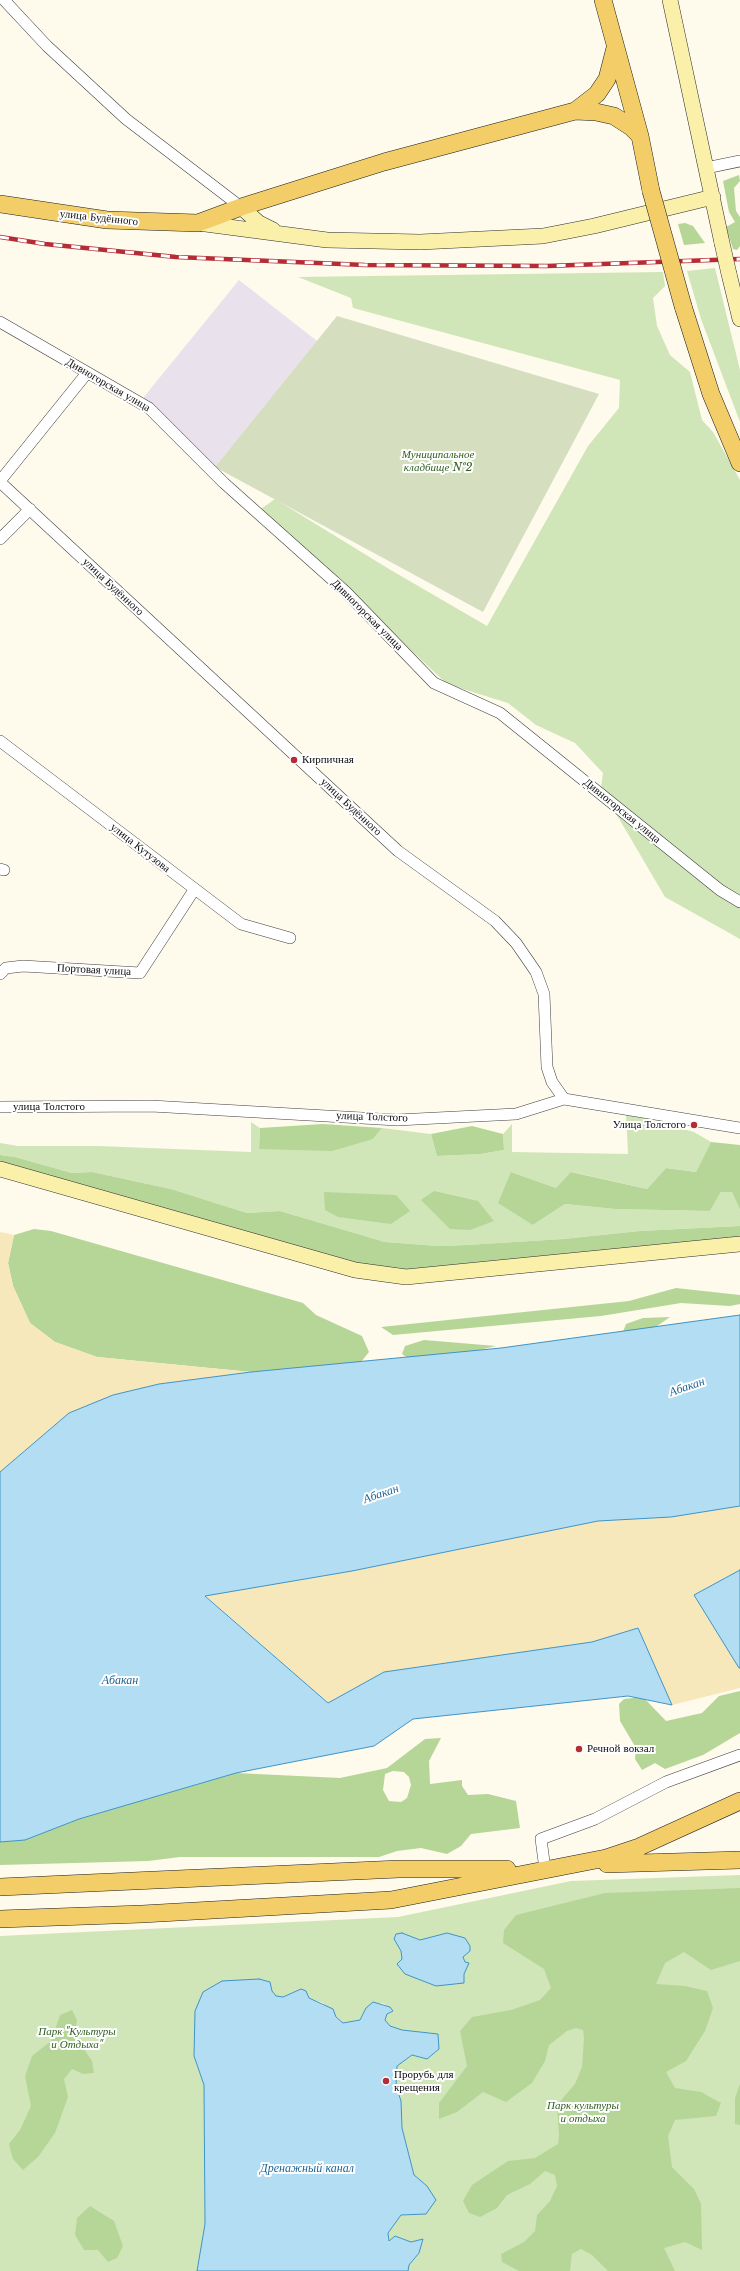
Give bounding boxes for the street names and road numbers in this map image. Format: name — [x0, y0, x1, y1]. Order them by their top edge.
street label: улица Будённого — [59, 207, 139, 229]
street label: Дивногорская улица — [63, 355, 153, 415]
street label: улица Будённого — [80, 555, 146, 619]
street label: Дивногорская улица — [329, 577, 405, 653]
street label: улица Будённого — [318, 775, 384, 839]
street label: Дивногорская улица — [581, 776, 663, 846]
street label: улица Кутузова — [107, 821, 173, 875]
street label: Портовая улица — [57, 961, 131, 979]
street label: улица Толстого — [13, 1100, 85, 1114]
street label: улица Толстого — [336, 1109, 408, 1125]

